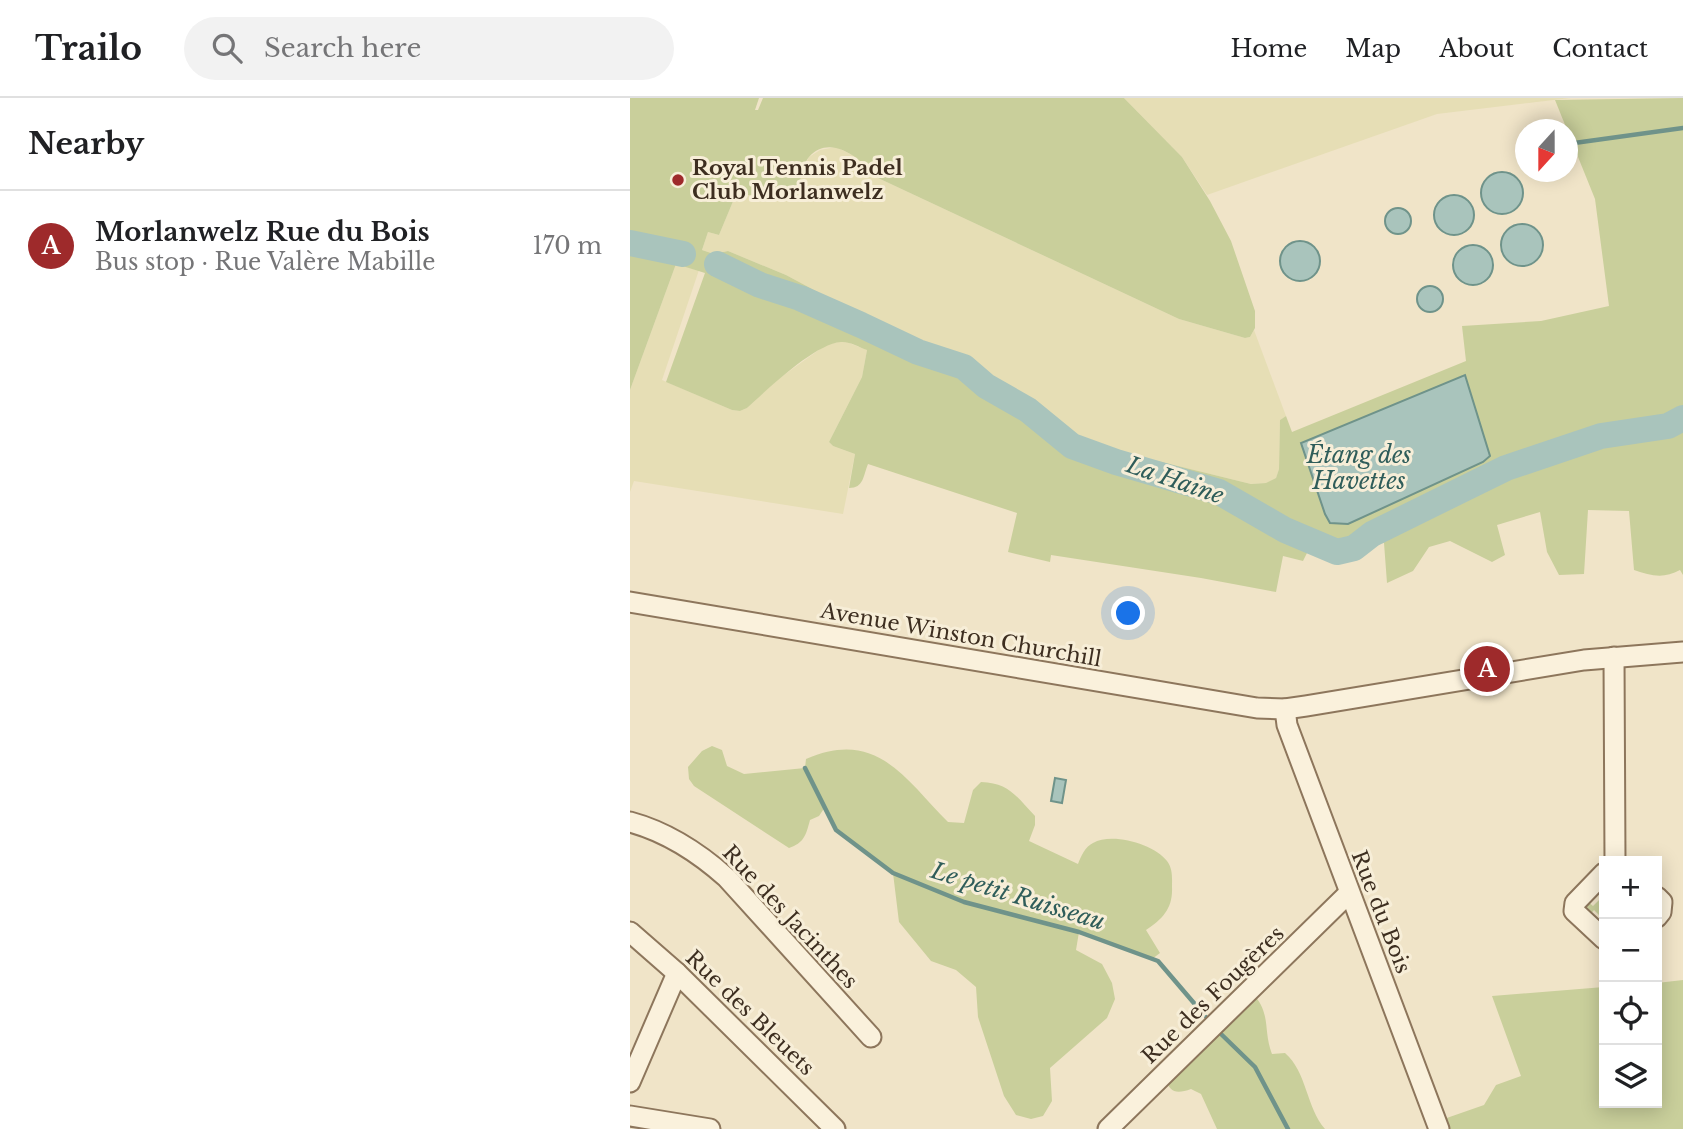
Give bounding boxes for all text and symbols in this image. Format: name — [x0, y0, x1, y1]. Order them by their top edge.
search box — [184, 17, 674, 80]
text: Trailo — [35, 28, 142, 69]
icon: search — [208, 29, 246, 67]
text: Search here — [264, 32, 421, 64]
text: Home — [1231, 34, 1307, 63]
text: Map — [1345, 34, 1401, 63]
text: About — [1439, 34, 1514, 63]
text: Contact — [1552, 34, 1648, 63]
north arrow — [1515, 119, 1578, 182]
text: Nearby — [28, 125, 144, 162]
place label: Royal Tennis Padel Club Morlanwelz — [692, 155, 903, 205]
marker: Royal Tennis Padel Club Morlanwelz — [670, 172, 686, 188]
text: Morlanwelz Rue du Bois — [95, 216, 430, 248]
text: A — [42, 232, 60, 260]
text: 170 m — [532, 232, 602, 260]
text: Bus stop · Rue Valère Mabille — [95, 248, 435, 276]
water label: Étang des Havettes — [1306, 440, 1411, 495]
water label: La Haine — [1122, 450, 1228, 510]
your location — [1111, 596, 1145, 630]
street label: Avenue Winston Churchill — [818, 597, 1104, 673]
pin: A — [1464, 643, 1510, 695]
street label: Rue des Jacinthes — [717, 840, 863, 994]
street label: Rue du Bois — [1346, 847, 1416, 977]
water label: Le petit Ruisseau — [927, 856, 1108, 936]
map controls — [1599, 856, 1662, 1108]
button: + — [1599, 856, 1662, 919]
button: − — [1599, 919, 1662, 982]
street label: Rue des Fougères — [1137, 921, 1289, 1069]
street label: Rue des Bleuets — [680, 945, 820, 1081]
button: locate — [1599, 982, 1662, 1045]
button: layers — [1599, 1045, 1662, 1108]

